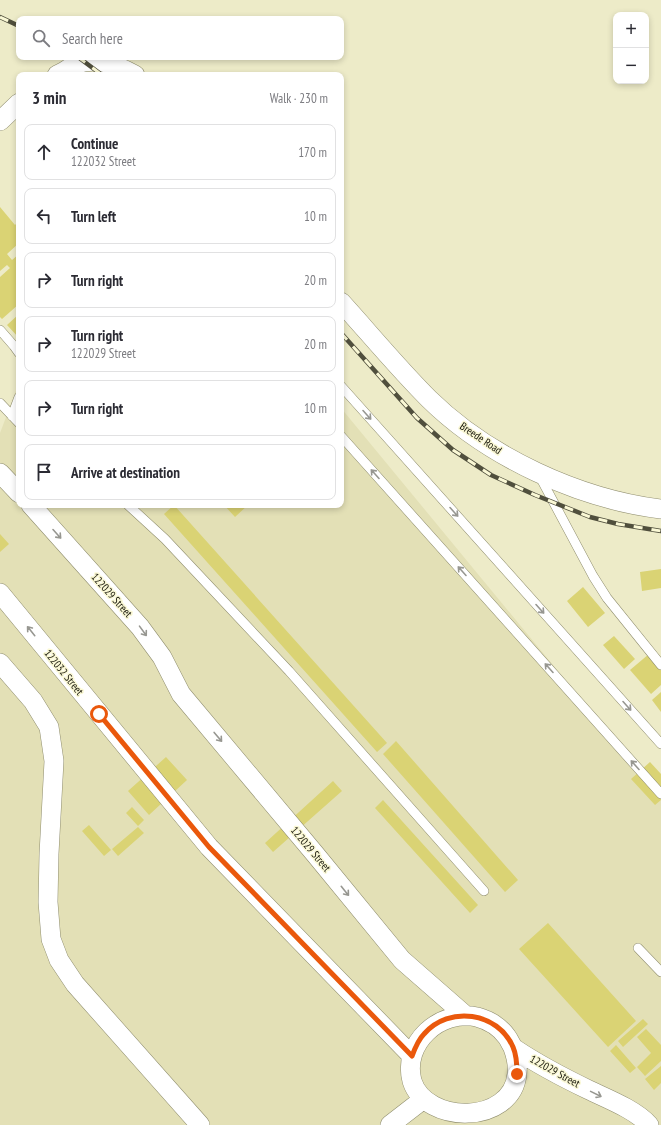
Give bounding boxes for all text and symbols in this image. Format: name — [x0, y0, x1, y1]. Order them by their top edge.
map controls — [613, 12, 649, 84]
button: + — [613, 12, 649, 48]
search box — [16, 16, 344, 60]
icon: search — [30, 27, 52, 49]
text: Search here — [62, 29, 123, 48]
button: − — [613, 48, 649, 84]
text: 3 min — [32, 87, 66, 109]
text: Walk · 230 m — [270, 90, 328, 107]
text: Continue — [71, 134, 118, 153]
icon: ahead — [33, 141, 55, 163]
text: 170 m — [298, 144, 327, 161]
text: 122032 Street — [71, 153, 136, 170]
icon: left — [33, 205, 55, 227]
text: Turn left — [71, 207, 116, 226]
text: 10 m — [304, 208, 327, 225]
icon: right — [33, 269, 55, 291]
text: Turn right — [71, 271, 123, 290]
text: 20 m — [304, 272, 327, 289]
text: Turn right — [71, 326, 123, 345]
icon: right — [33, 333, 55, 355]
text: 20 m — [304, 336, 327, 353]
text: 122029 Street — [71, 345, 136, 362]
icon: right — [33, 397, 55, 419]
text: Turn right — [71, 399, 123, 418]
text: 10 m — [304, 400, 327, 417]
one-way arrow — [362, 410, 372, 420]
street label: Breede Road — [457, 419, 505, 457]
icon: arrive — [33, 461, 55, 483]
text: Arrive at destination — [71, 463, 180, 482]
one-way arrow — [371, 469, 380, 479]
one-way arrow — [449, 507, 458, 517]
one-way arrow — [52, 529, 61, 539]
one-way arrow — [458, 566, 467, 576]
street label: 122029 Street — [88, 570, 136, 620]
one-way arrow — [536, 603, 545, 614]
one-way arrow — [27, 626, 36, 637]
one-way arrow — [139, 626, 147, 637]
street label: 122032 Street — [41, 646, 87, 698]
one-way arrow — [544, 662, 553, 673]
one-way arrow — [622, 700, 631, 710]
route start — [90, 705, 108, 723]
one-way arrow — [213, 732, 222, 743]
one-way arrow — [631, 760, 640, 770]
street label: 122029 Street — [288, 824, 334, 874]
one-way arrow — [341, 886, 350, 896]
street label: 122029 Street — [528, 1052, 582, 1090]
route end — [508, 1065, 526, 1083]
one-way arrow — [590, 1090, 602, 1098]

